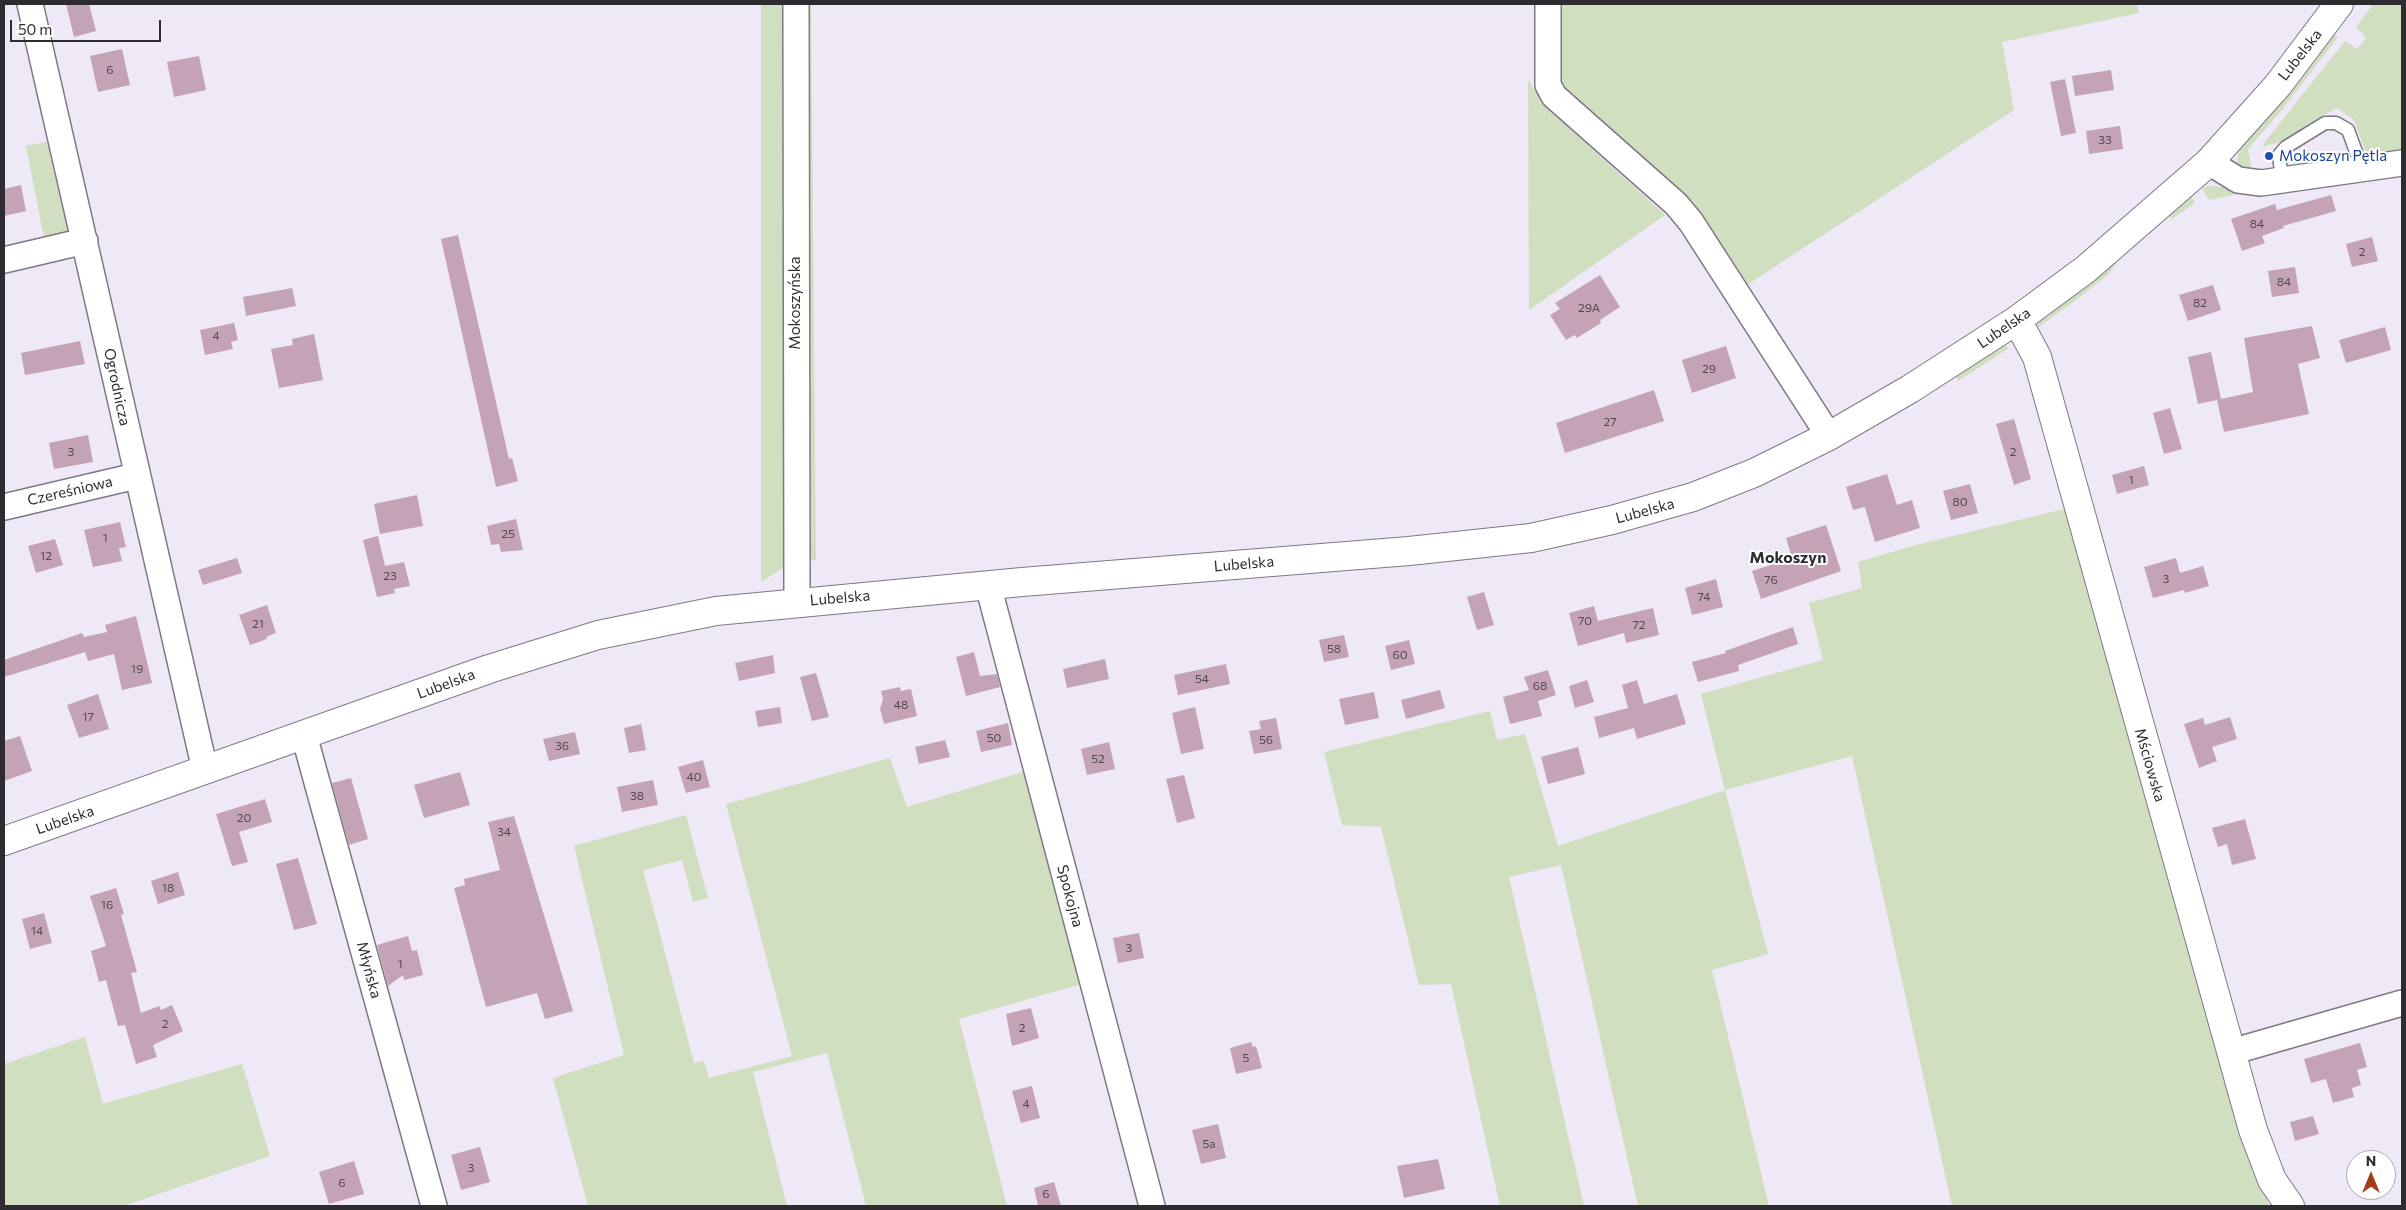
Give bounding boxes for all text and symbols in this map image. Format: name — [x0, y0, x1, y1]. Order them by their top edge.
scale bar — [12, 10, 164, 42]
text: 50 m — [18, 20, 52, 38]
street label: Lubelska — [2274, 26, 2326, 84]
house number: 6 — [106, 63, 114, 77]
house number: 33 — [2098, 133, 2112, 147]
place label: Mokoszyn Pętla — [2279, 147, 2387, 165]
marker: Mokoszyn Pętla — [2263, 150, 2275, 162]
house number: 84 — [2250, 217, 2264, 231]
house number: 2 — [2359, 245, 2365, 259]
street label: Mokoszyńska — [786, 256, 804, 350]
house number: 84 — [2277, 275, 2291, 289]
house number: 82 — [2193, 296, 2207, 310]
house number: 29A — [1578, 301, 1600, 315]
street label: Lubelska — [1974, 304, 2034, 352]
house number: 4 — [212, 329, 220, 343]
street label: Ogrodnicza — [100, 347, 134, 427]
house number: 29 — [1702, 362, 1716, 376]
house number: 27 — [1604, 415, 1616, 429]
house number: 3 — [68, 445, 74, 459]
house number: 2 — [2010, 445, 2016, 459]
street label: Czereśniowa — [26, 472, 114, 510]
house number: 1 — [2128, 473, 2134, 487]
street label: Lubelska — [1614, 494, 1676, 528]
house number: 80 — [1952, 495, 1968, 509]
house number: 25 — [501, 527, 515, 541]
house number: 1 — [102, 531, 108, 545]
district label: Mokoszyn — [1750, 548, 1826, 568]
house number: 12 — [40, 549, 52, 563]
street label: Lubelska — [1213, 552, 1275, 576]
house number: 23 — [383, 569, 397, 583]
house number: 3 — [2163, 572, 2169, 586]
house number: 76 — [1764, 573, 1778, 587]
street label: Lubelska — [809, 586, 871, 610]
house number: 74 — [1698, 590, 1710, 604]
house number: 70 — [1578, 614, 1592, 628]
house number: 21 — [252, 617, 264, 631]
house number: 72 — [1633, 618, 1645, 632]
house number: 58 — [1327, 642, 1341, 656]
house number: 60 — [1392, 648, 1408, 662]
house number: 19 — [131, 662, 143, 676]
street label: Lubelska — [415, 665, 477, 703]
house number: 54 — [1195, 672, 1209, 686]
house number: 68 — [1533, 679, 1547, 693]
house number: 48 — [894, 698, 908, 712]
house number: 17 — [82, 710, 94, 724]
street label: Mściowska — [2131, 726, 2169, 804]
house number: 50 — [987, 731, 1001, 745]
house number: 56 — [1259, 733, 1273, 747]
house number: 36 — [555, 739, 569, 753]
house number: 52 — [1091, 752, 1105, 766]
house number: 40 — [686, 770, 702, 784]
house number: 38 — [630, 789, 644, 803]
street label: Lubelska — [34, 802, 96, 838]
house number: 20 — [237, 811, 251, 825]
house number: 34 — [497, 825, 511, 839]
street label: Spokojna — [1053, 863, 1087, 929]
house number: 18 — [162, 881, 174, 895]
house number: 16 — [101, 898, 113, 912]
house number: 14 — [31, 924, 43, 938]
street label: Młyńska — [353, 940, 385, 1000]
house number: 3 — [1126, 941, 1132, 955]
house number: 1 — [397, 957, 403, 971]
house number: 2 — [162, 1017, 168, 1031]
house number: 2 — [1019, 1021, 1025, 1035]
house number: 5 — [1243, 1051, 1249, 1065]
house number: 4 — [1022, 1097, 1030, 1111]
house number: 5a — [1202, 1137, 1216, 1151]
north arrow — [2346, 1150, 2396, 1200]
text: N — [2366, 1152, 2376, 1169]
house number: 3 — [468, 1161, 474, 1175]
house number: 6 — [338, 1176, 346, 1190]
house number: 6 — [1042, 1187, 1050, 1201]

